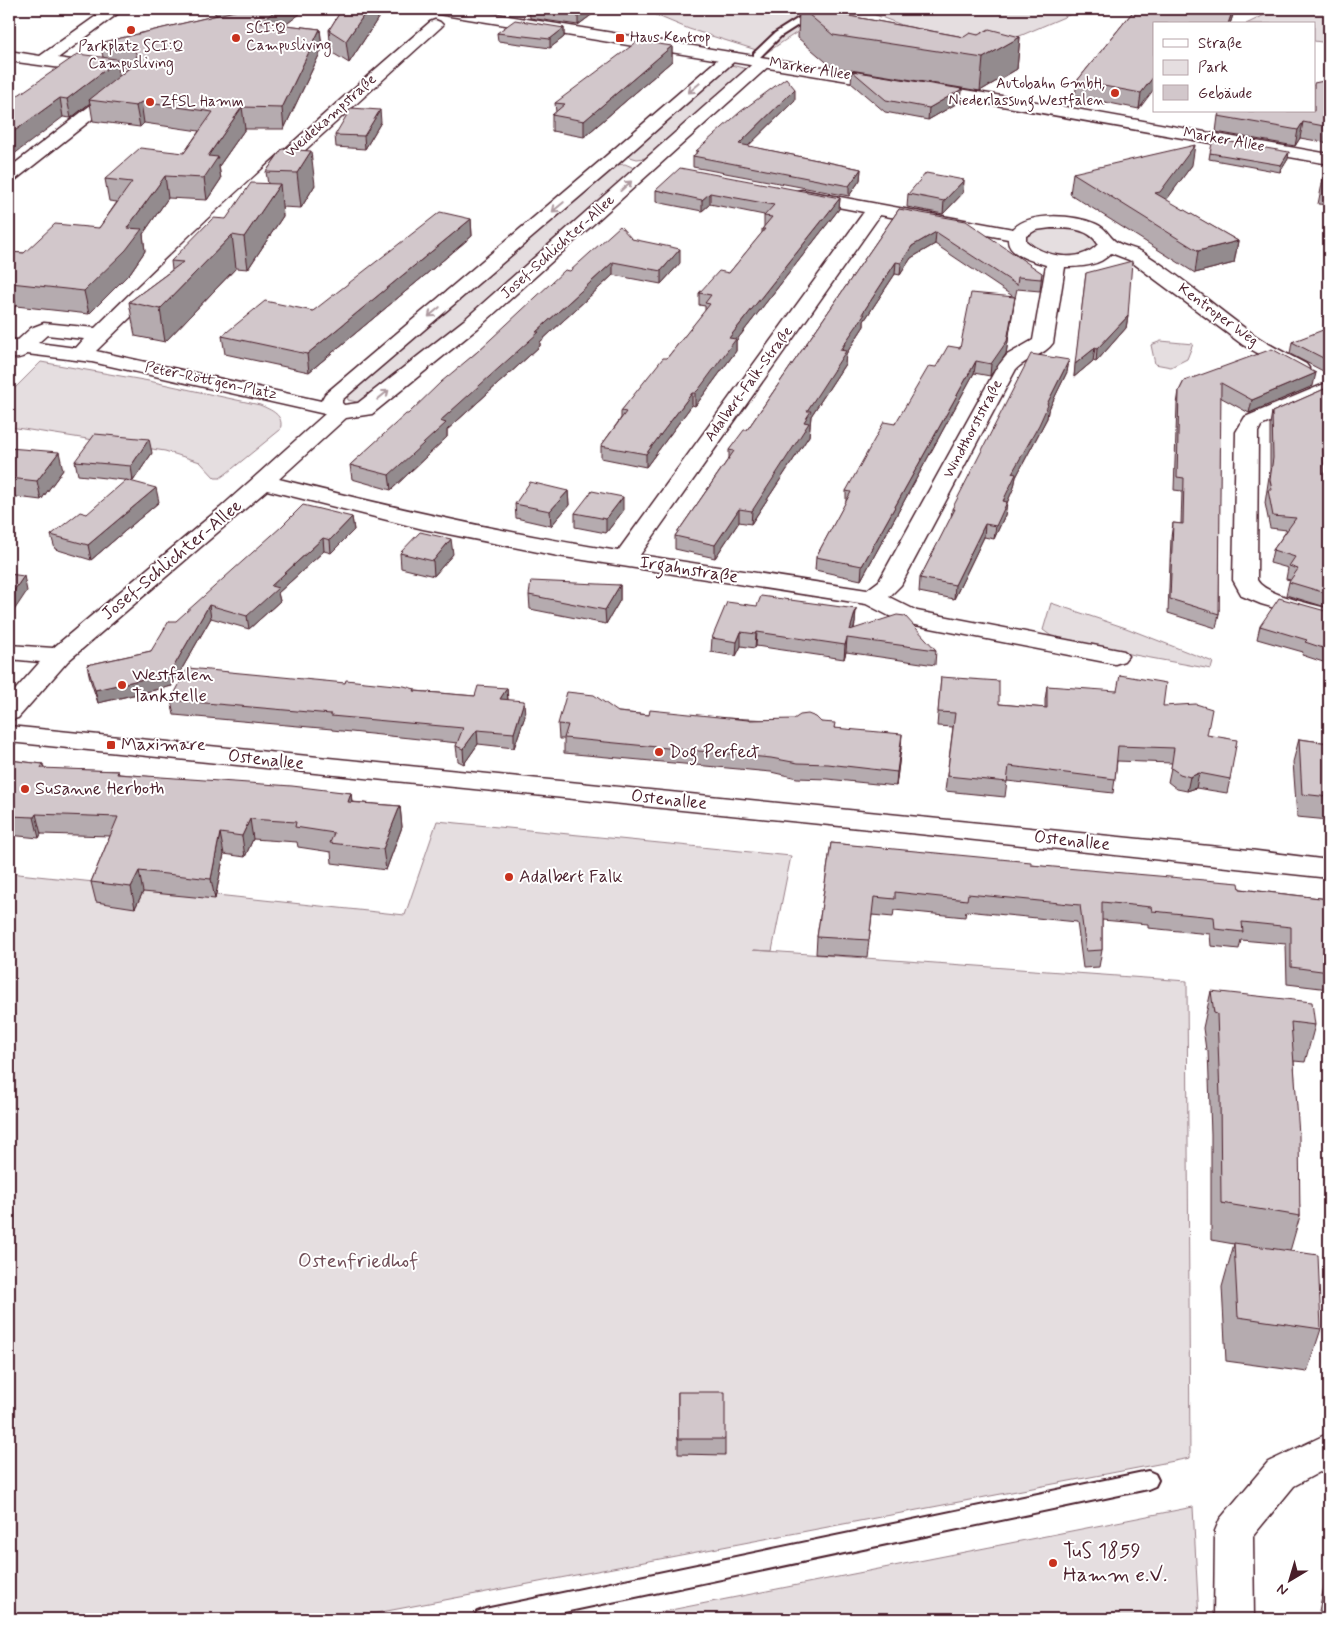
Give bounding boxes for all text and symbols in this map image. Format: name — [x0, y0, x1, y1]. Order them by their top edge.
place label: SCI:Q Campusliving — [246, 19, 332, 57]
legend — [1153, 22, 1316, 112]
marker: Parkplatz SCI:Q Campusliving — [125, 24, 137, 36]
place label: Haus Kentrop — [630, 28, 711, 48]
marker: SCI:Q Campusliving — [230, 32, 242, 44]
marker: Haus Kentrop — [614, 32, 626, 44]
text: Straße — [1198, 34, 1242, 54]
place label: Parkplatz SCI:Q Campusliving — [78, 37, 184, 75]
street label: Marker Allee — [768, 53, 852, 85]
text: Park — [1198, 58, 1228, 78]
street label: Weidekampstraße — [281, 70, 381, 162]
place label: Autobahn GmbH, Niederlassung Westfalen — [949, 74, 1105, 112]
one-way arrow — [687, 82, 700, 94]
text: Gebäude — [1198, 84, 1252, 104]
marker: Autobahn GmbH, Niederlassung Westfalen — [1109, 87, 1121, 99]
place label: ZfSL Hamm — [160, 92, 244, 112]
marker: ZfSL Hamm — [144, 96, 156, 108]
street label: Marker Allee — [1182, 123, 1266, 157]
one-way arrow — [619, 180, 632, 192]
street label: Josef-Schlichter-Allee — [497, 190, 619, 304]
one-way arrow — [552, 201, 565, 212]
street label: Kentroper Weg — [1174, 279, 1262, 351]
one-way arrow — [428, 306, 441, 317]
street label: Adalbert-Falk-Straße — [700, 322, 798, 446]
street label: Peter-Röttgen-Platz — [143, 357, 279, 405]
street label: Windthorststraße — [939, 376, 1007, 482]
one-way arrow — [377, 389, 390, 400]
street label: Josef-Schlichter-Allee — [97, 494, 247, 626]
street label: Irgahnstraße — [638, 550, 740, 592]
place label: Westfalen Tankstelle — [132, 663, 213, 708]
marker: Westfalen Tankstelle — [116, 679, 128, 691]
place label: Maximare — [121, 733, 206, 757]
marker: Maximare — [105, 739, 117, 751]
place label: Dog Perfect — [669, 740, 760, 766]
street label: Ostenallee — [227, 744, 305, 776]
marker: Dog Perfect — [653, 746, 665, 758]
place label: Susanne Herboth — [35, 777, 164, 801]
marker: Susanne Herboth — [19, 783, 31, 795]
street label: Ostenallee — [630, 784, 708, 816]
street label: Ostenallee — [1033, 825, 1111, 857]
place label: Adalbert Falk — [519, 865, 623, 889]
marker: Adalbert Falk — [503, 871, 515, 883]
park label: Ostenfriedhof — [298, 1247, 418, 1275]
place label: TuS 1859 Hamm e.V. — [1063, 1537, 1167, 1589]
north arrow — [1266, 1556, 1316, 1606]
marker: TuS 1859 Hamm e.V. — [1047, 1557, 1059, 1569]
text: N — [1273, 1579, 1292, 1599]

